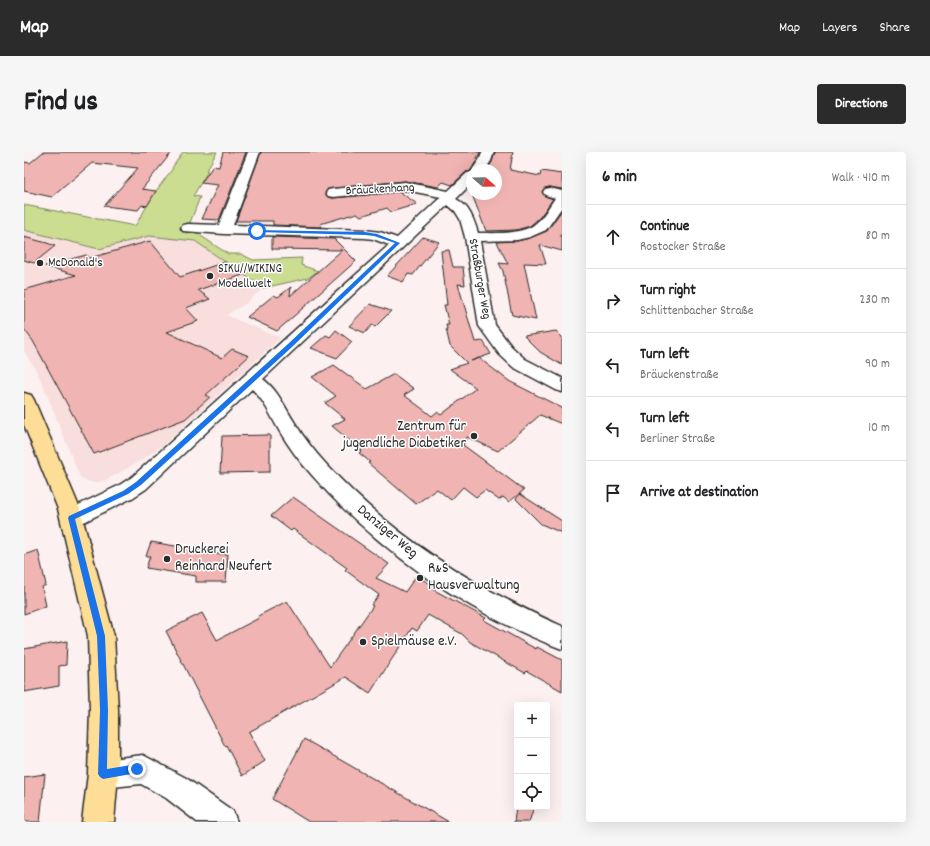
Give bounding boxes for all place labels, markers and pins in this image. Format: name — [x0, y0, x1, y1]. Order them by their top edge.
place label: McDonald's — [48, 254, 103, 273]
marker: McDonald's — [35, 258, 45, 268]
place label: SIKU//WIKING Modellwelt — [218, 260, 282, 294]
marker: SIKU//WIKING Modellwelt — [205, 271, 215, 281]
place label: Zentrum für jugendliche Diabetiker — [340, 416, 466, 455]
marker: Zentrum für jugendliche Diabetiker — [469, 431, 479, 441]
place label: Druckerei Reinhard Neufert — [175, 539, 272, 578]
marker: Druckerei Reinhard Neufert — [162, 554, 172, 564]
place label: R&S Hausverwaltung — [428, 558, 520, 597]
marker: R&S Hausverwaltung — [415, 573, 425, 583]
place label: Spielmäuse e.V. — [371, 631, 457, 653]
marker: Spielmäuse e.V. — [358, 637, 368, 647]

